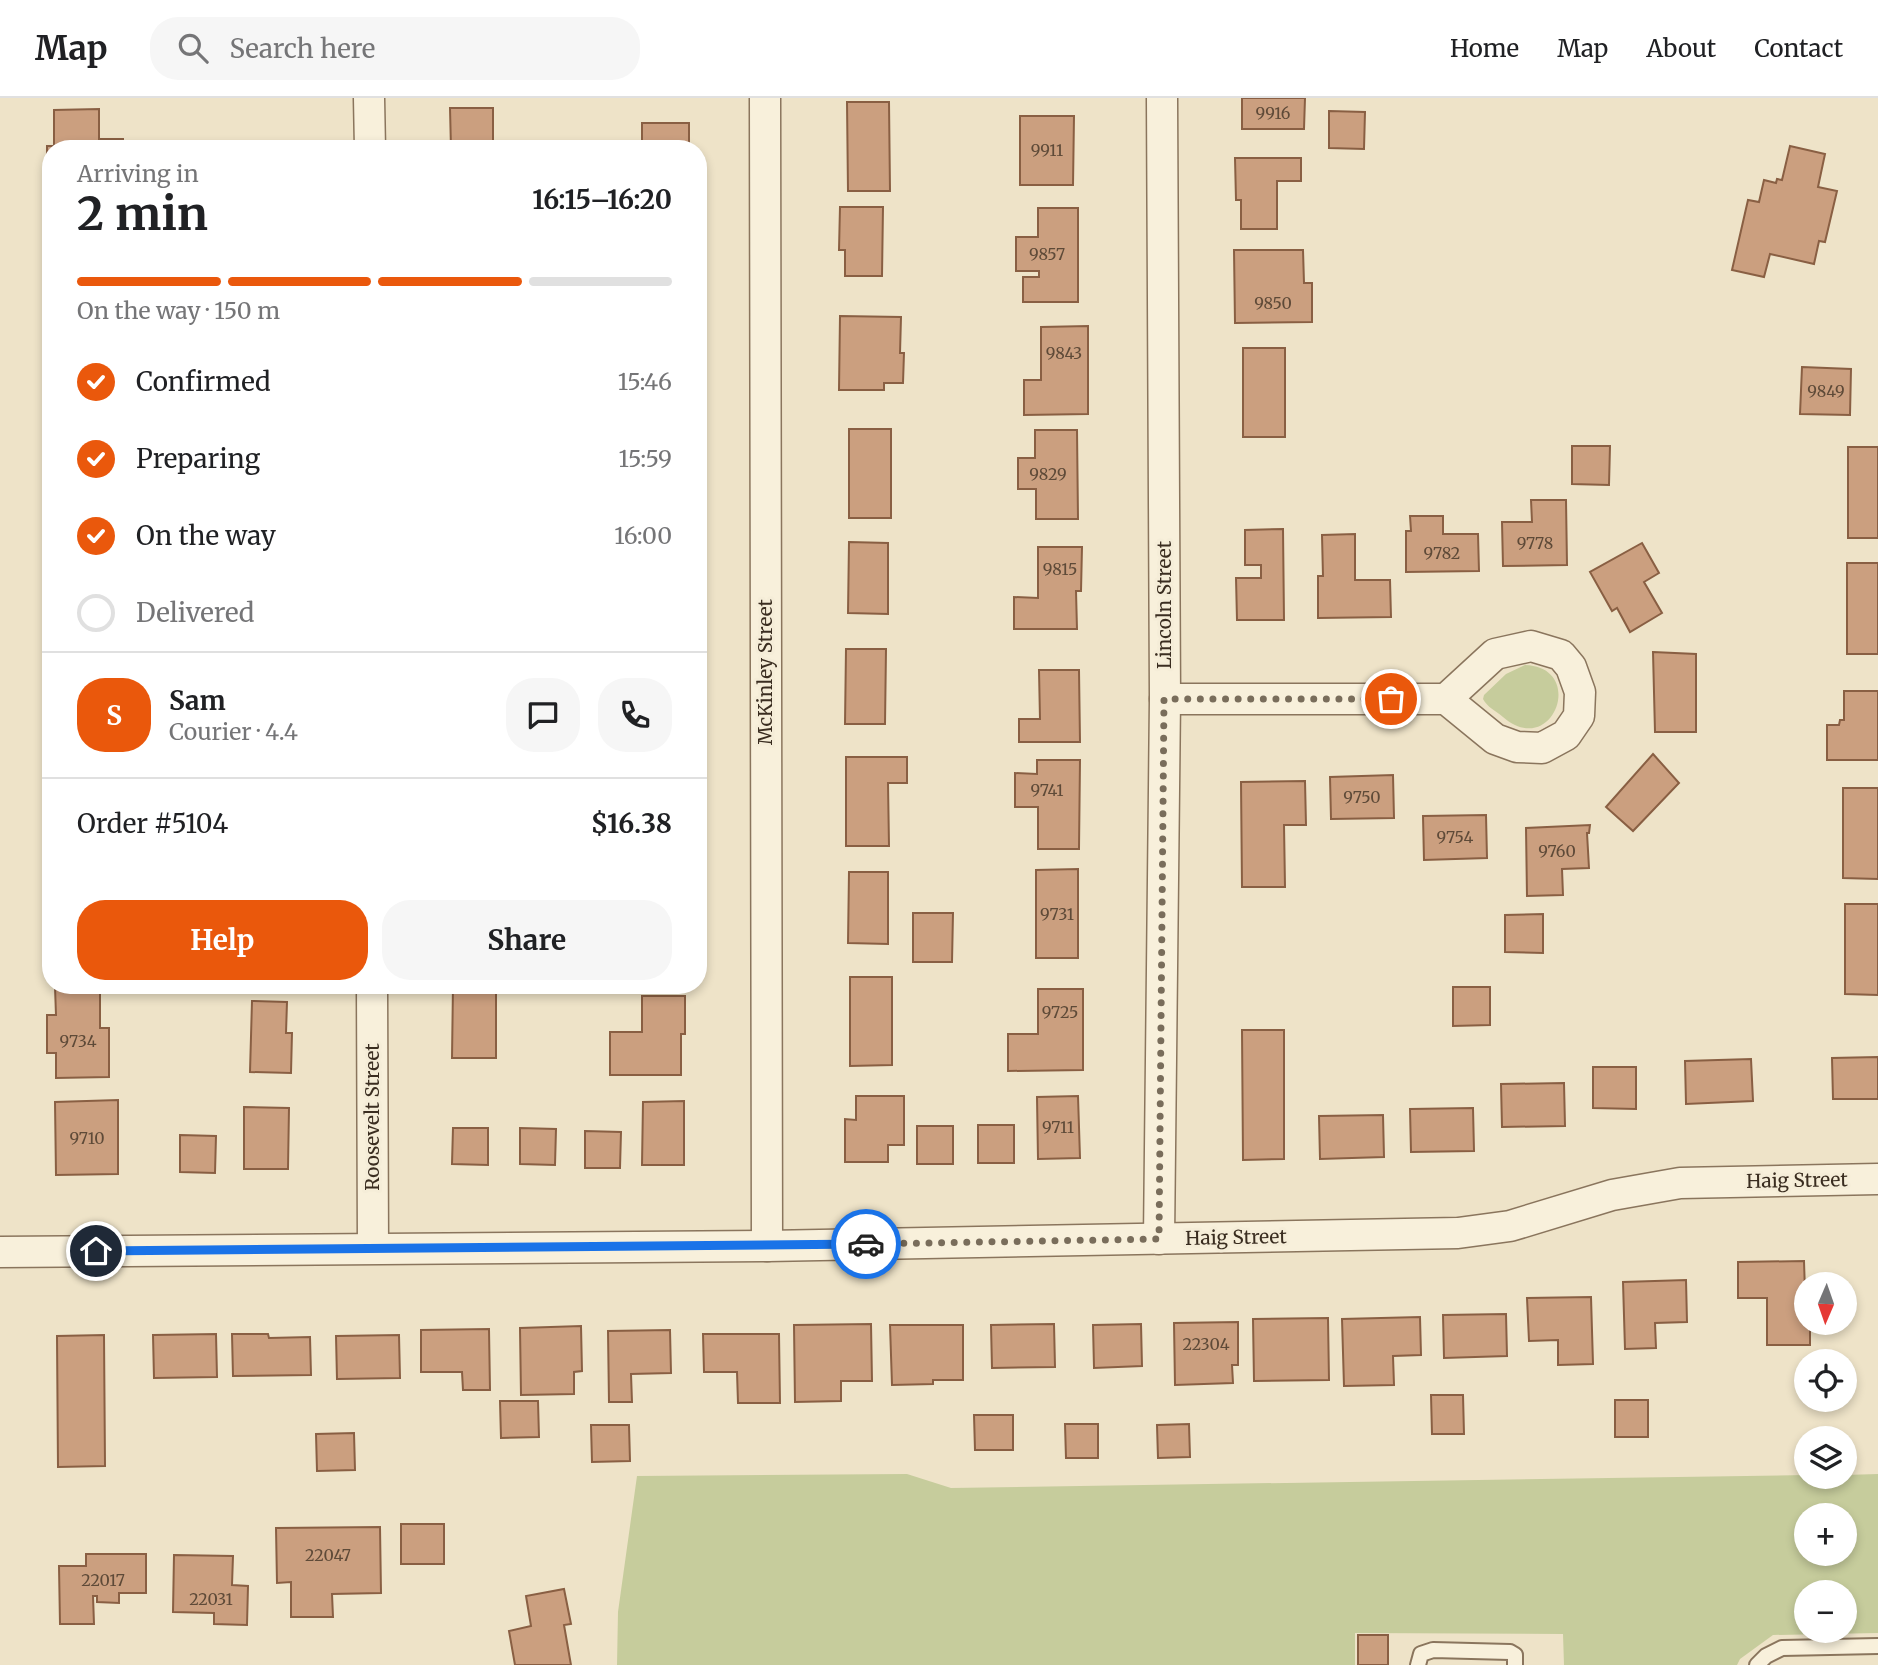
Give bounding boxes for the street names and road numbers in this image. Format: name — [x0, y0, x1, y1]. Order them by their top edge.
street label: Lincoln Street — [1152, 540, 1176, 669]
street label: McKinley Street — [753, 598, 777, 745]
street label: Roosevelt Street — [360, 1043, 384, 1191]
street label: Haig Street — [1746, 1167, 1849, 1193]
street label: Haig Street — [1185, 1224, 1288, 1250]

